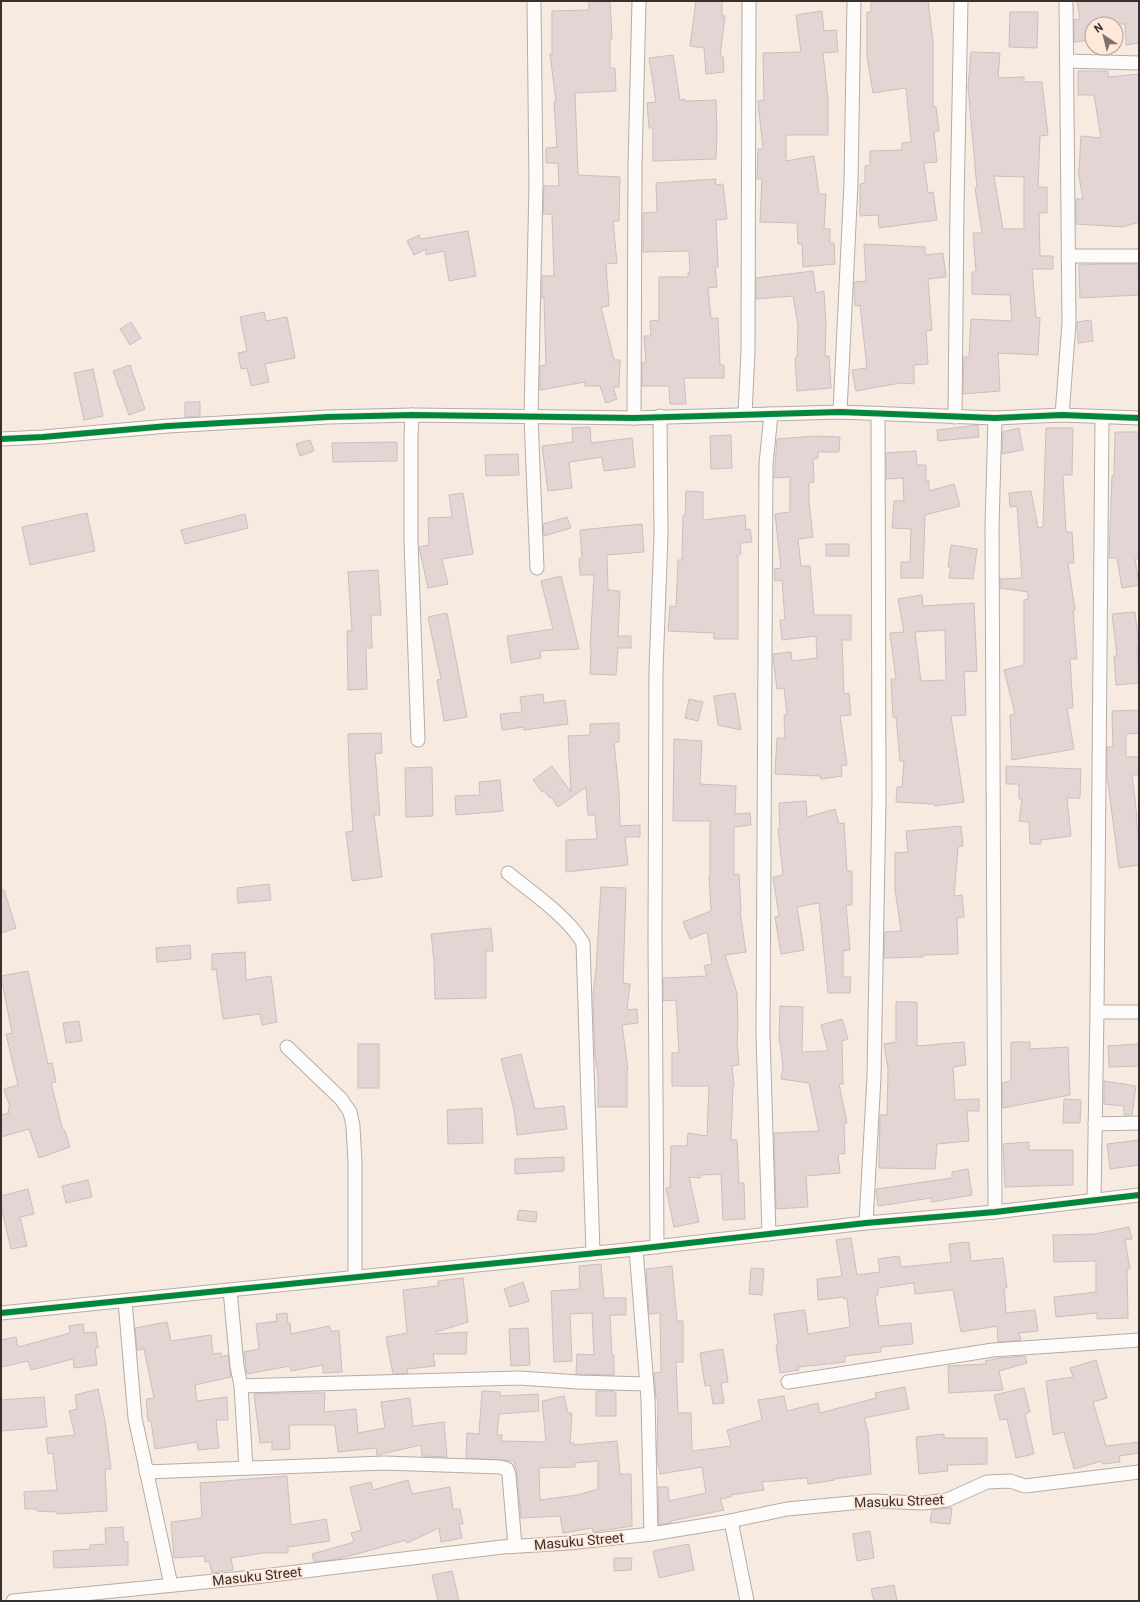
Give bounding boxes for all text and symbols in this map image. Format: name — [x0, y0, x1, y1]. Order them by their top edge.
north arrow — [1084, 16, 1124, 56]
text: N — [1092, 21, 1106, 36]
street label: Masuku Street — [854, 1491, 945, 1511]
street label: Masuku Street — [533, 1529, 625, 1553]
street label: Masuku Street — [211, 1563, 303, 1589]

